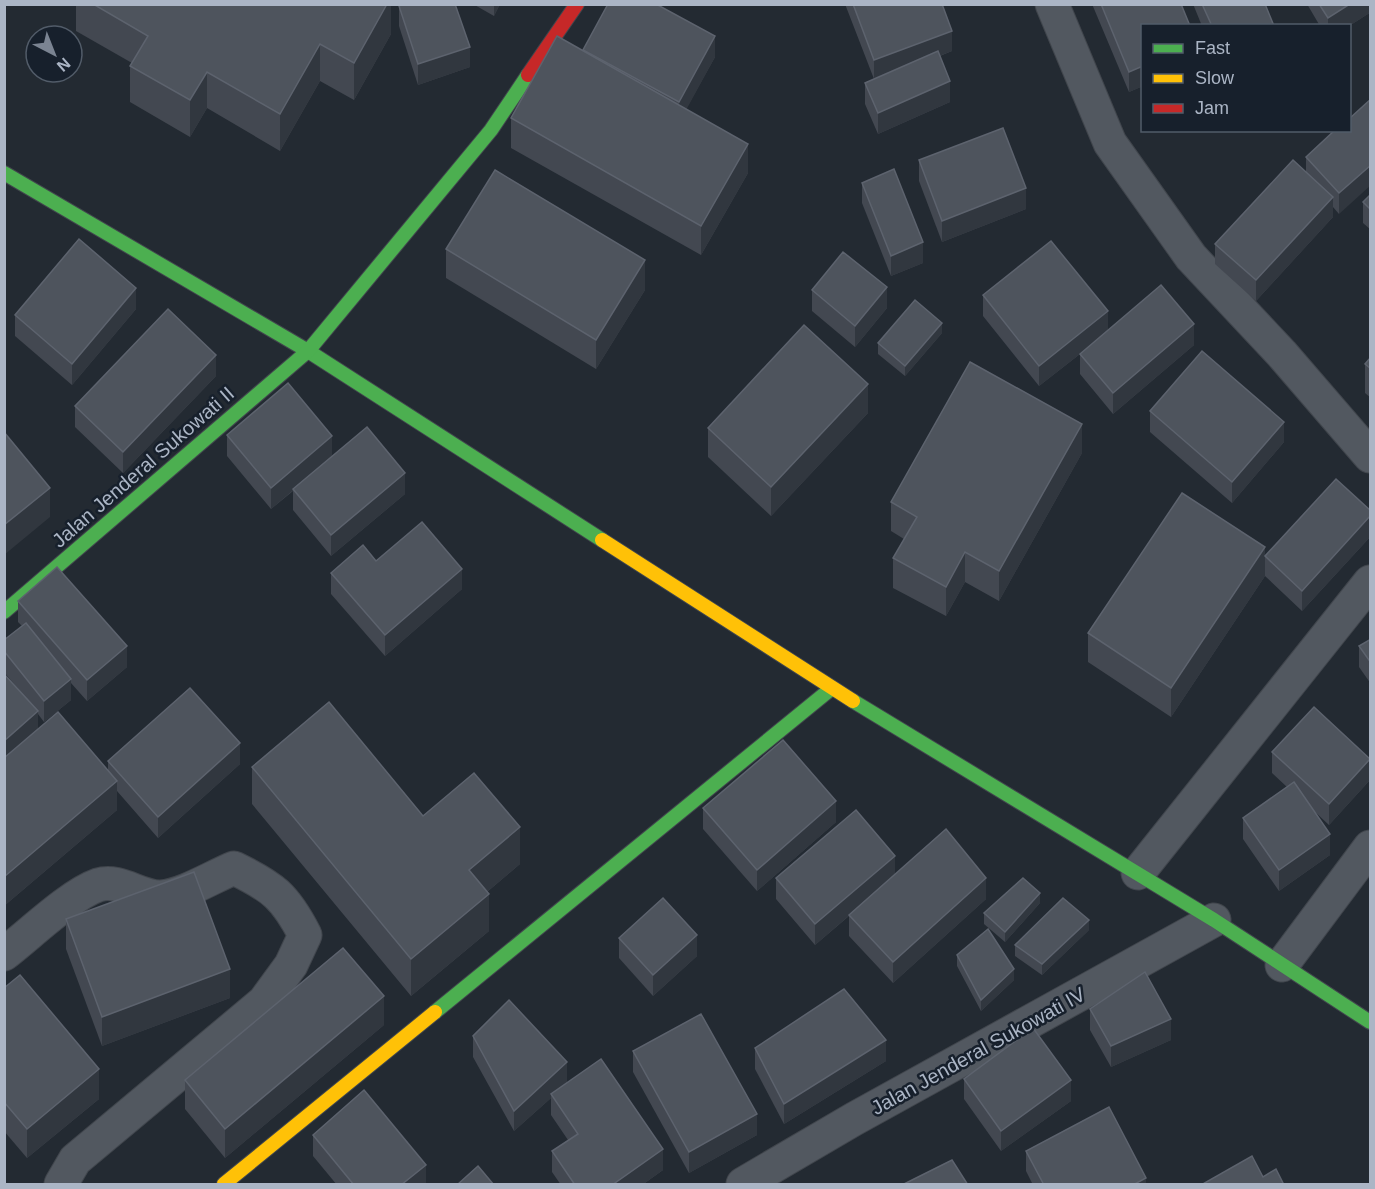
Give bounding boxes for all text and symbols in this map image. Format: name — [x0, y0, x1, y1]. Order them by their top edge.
north arrow — [24, 24, 84, 84]
legend — [1141, 24, 1351, 132]
text: Fast — [1195, 38, 1230, 58]
text: N — [54, 55, 74, 75]
text: Slow — [1195, 68, 1235, 88]
text: Jam — [1195, 98, 1229, 118]
street label: Jalan Jenderal Sukowati II — [48, 382, 238, 552]
street label: Jalan Jenderal Sukowati IV — [867, 983, 1089, 1119]

